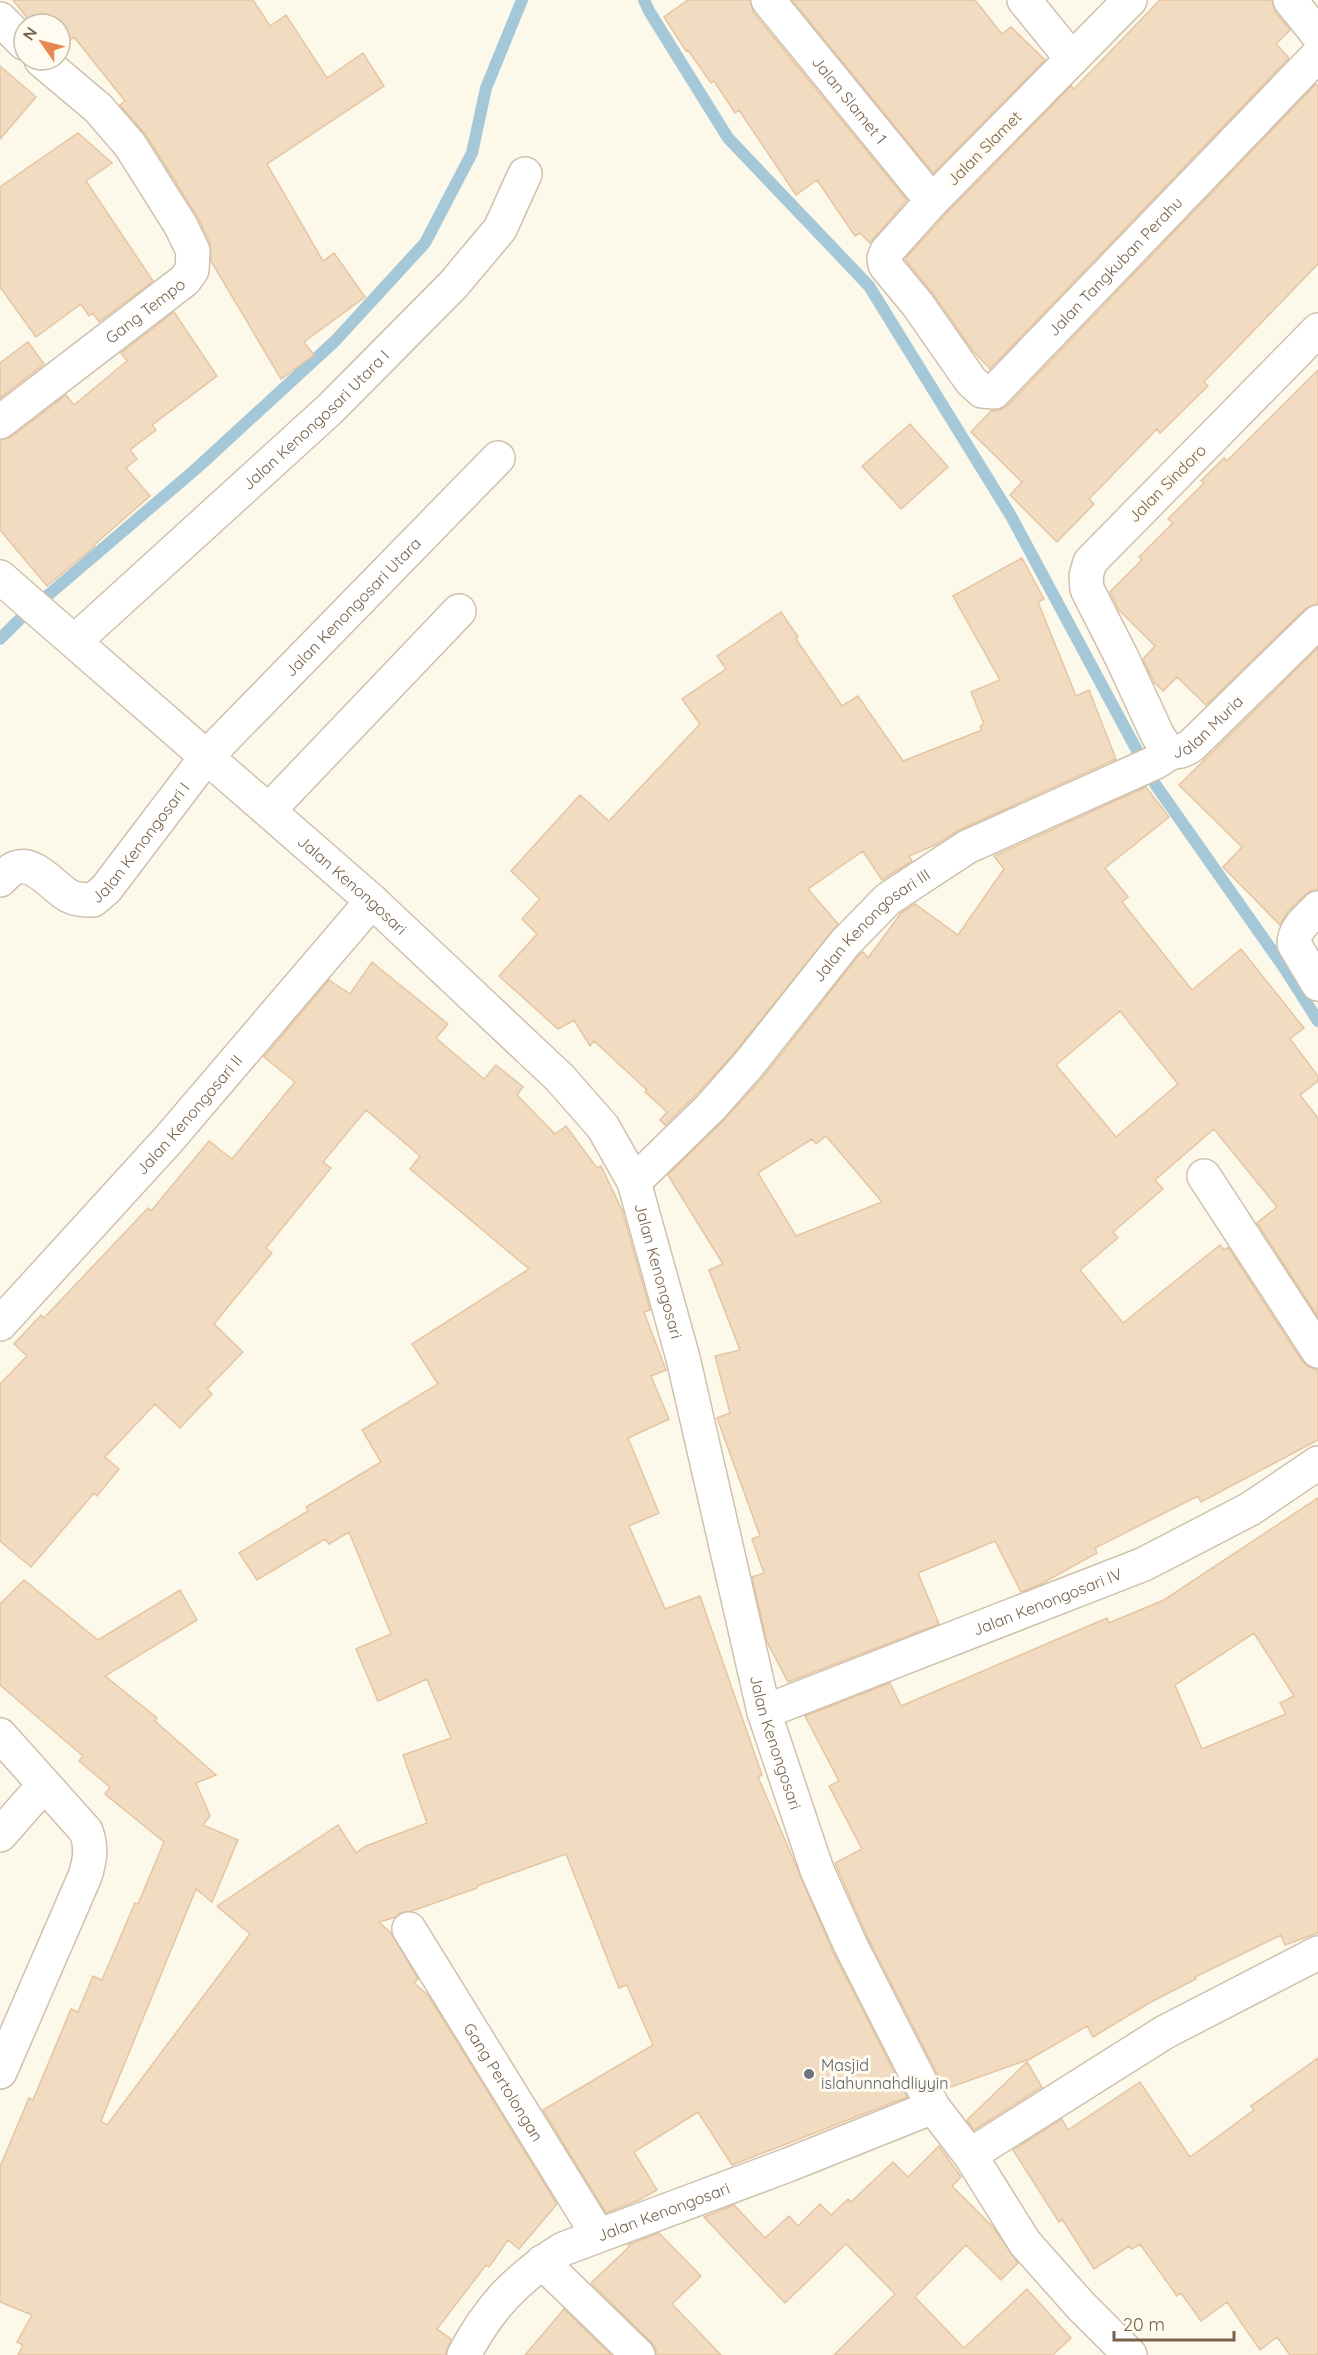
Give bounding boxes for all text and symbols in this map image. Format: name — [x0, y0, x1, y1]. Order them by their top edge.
north arrow — [12, 12, 72, 72]
text: N — [18, 23, 41, 44]
street label: Jalan Slamet 1 — [808, 52, 891, 148]
street label: Jalan Slamet — [943, 107, 1025, 189]
street label: Jalan Tangkuban Perahu — [1043, 192, 1187, 340]
street label: Gang Tempo — [101, 274, 189, 348]
street label: Jalan Kenongosari Utara I — [238, 345, 393, 494]
street label: Jalan Sindoro — [1124, 440, 1210, 526]
street label: Jalan Kenongosari Utara — [280, 533, 425, 680]
street label: Jalan Muria — [1172, 691, 1247, 762]
street label: Jalan Kenongosari I — [87, 778, 194, 907]
street label: Jalan Kenongosari — [294, 831, 411, 939]
street label: Jalan Kenongosari III — [808, 864, 934, 986]
street label: Jalan Kenongosari II — [131, 1051, 246, 1179]
street label: Jalan Kenongosari — [630, 1201, 687, 1341]
street label: Jalan Kenongosari IV — [970, 1563, 1125, 1640]
street label: Jalan Kenongosari — [746, 1673, 806, 1812]
street label: Gang Pertolongan — [459, 2019, 548, 2145]
place label: Masjid islahunnahdliyyin — [821, 2055, 948, 2093]
marker: Masjid islahunnahdliyyin — [802, 2067, 816, 2081]
street label: Jalan Kenongosari — [594, 2178, 732, 2245]
scale bar — [1114, 2304, 1234, 2342]
text: 20 m — [1123, 2313, 1165, 2336]

